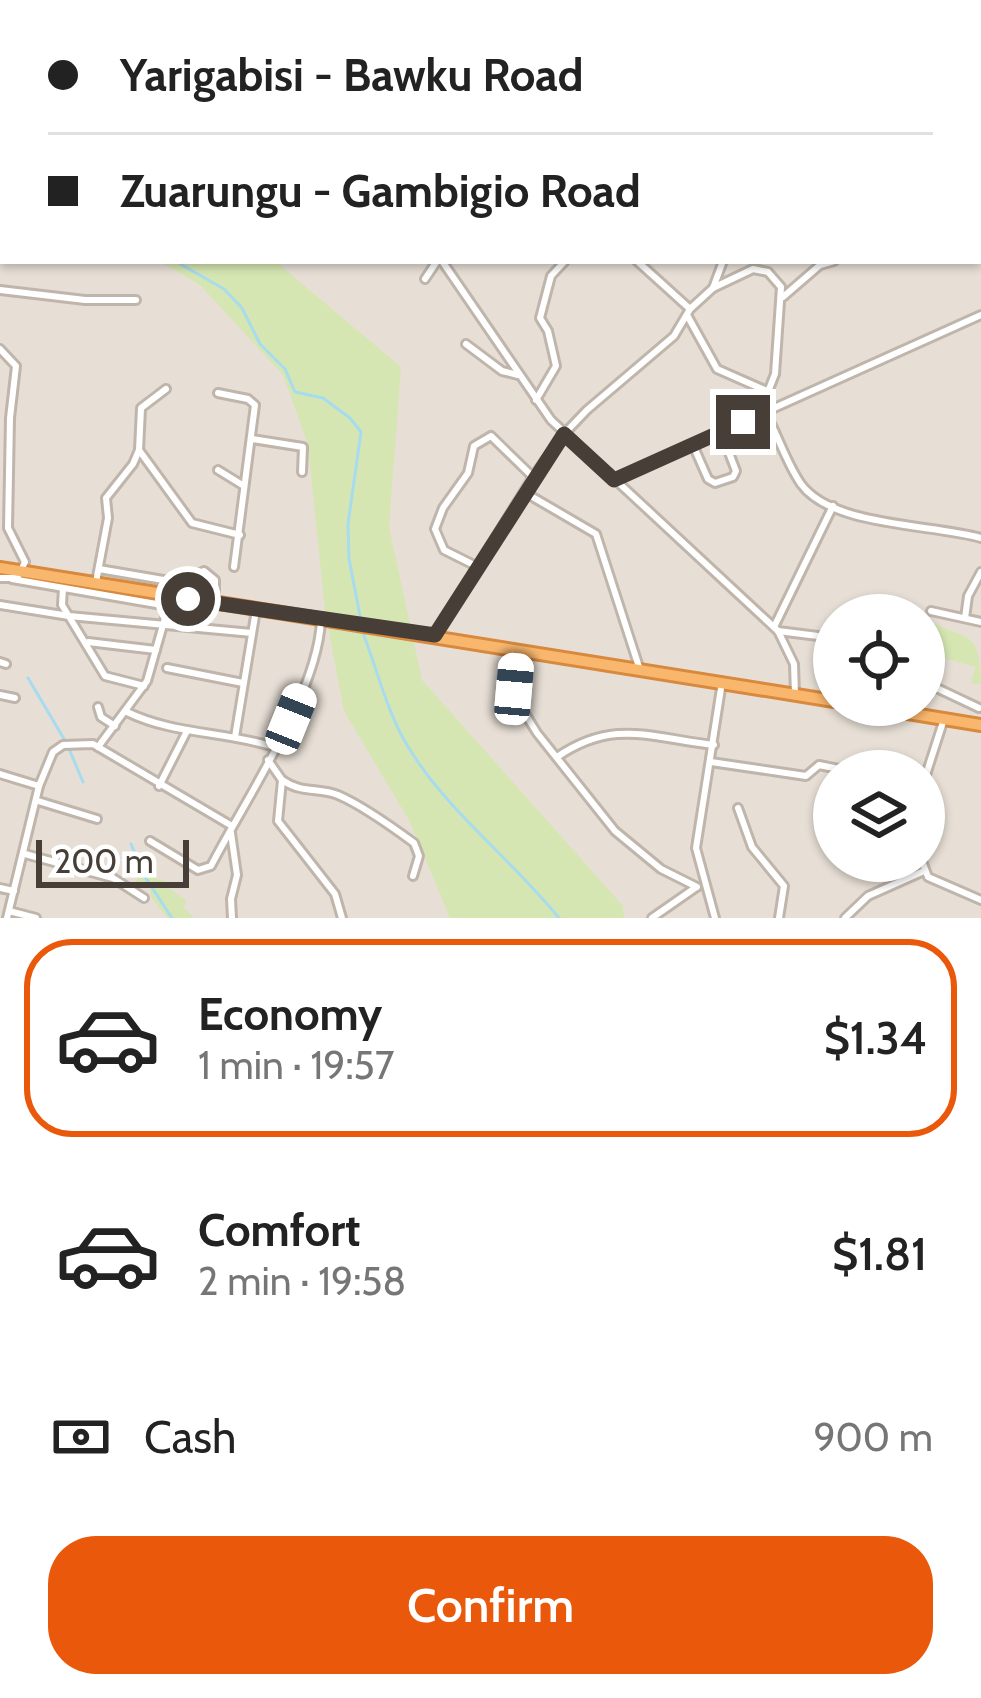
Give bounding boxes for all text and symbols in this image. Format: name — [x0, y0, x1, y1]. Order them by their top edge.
text: Yarigabisi - Bawku Road — [120, 48, 583, 102]
text: Zuarungu - Gambigio Road — [120, 164, 641, 218]
route end — [716, 395, 770, 449]
route start — [161, 572, 215, 626]
map controls — [813, 594, 945, 882]
button: locate — [813, 594, 945, 726]
car — [493, 652, 535, 726]
car — [261, 679, 321, 759]
button: layers — [813, 750, 945, 882]
scale bar — [36, 834, 189, 887]
text: 200 m — [54, 841, 154, 881]
icon: car — [54, 984, 162, 1092]
text: Economy — [198, 987, 382, 1041]
text: $1.34 — [824, 1011, 927, 1065]
text: 1 min · 19:57 — [198, 1041, 394, 1089]
icon: car — [54, 1200, 162, 1308]
text: Comfort — [198, 1203, 361, 1257]
text: $1.81 — [832, 1227, 927, 1281]
text: 2 min · 19:58 — [198, 1257, 406, 1305]
icon: cash — [48, 1404, 114, 1470]
text: Cash — [144, 1410, 236, 1464]
text: 900 m — [813, 1413, 933, 1461]
button: Confirm — [48, 1536, 933, 1674]

